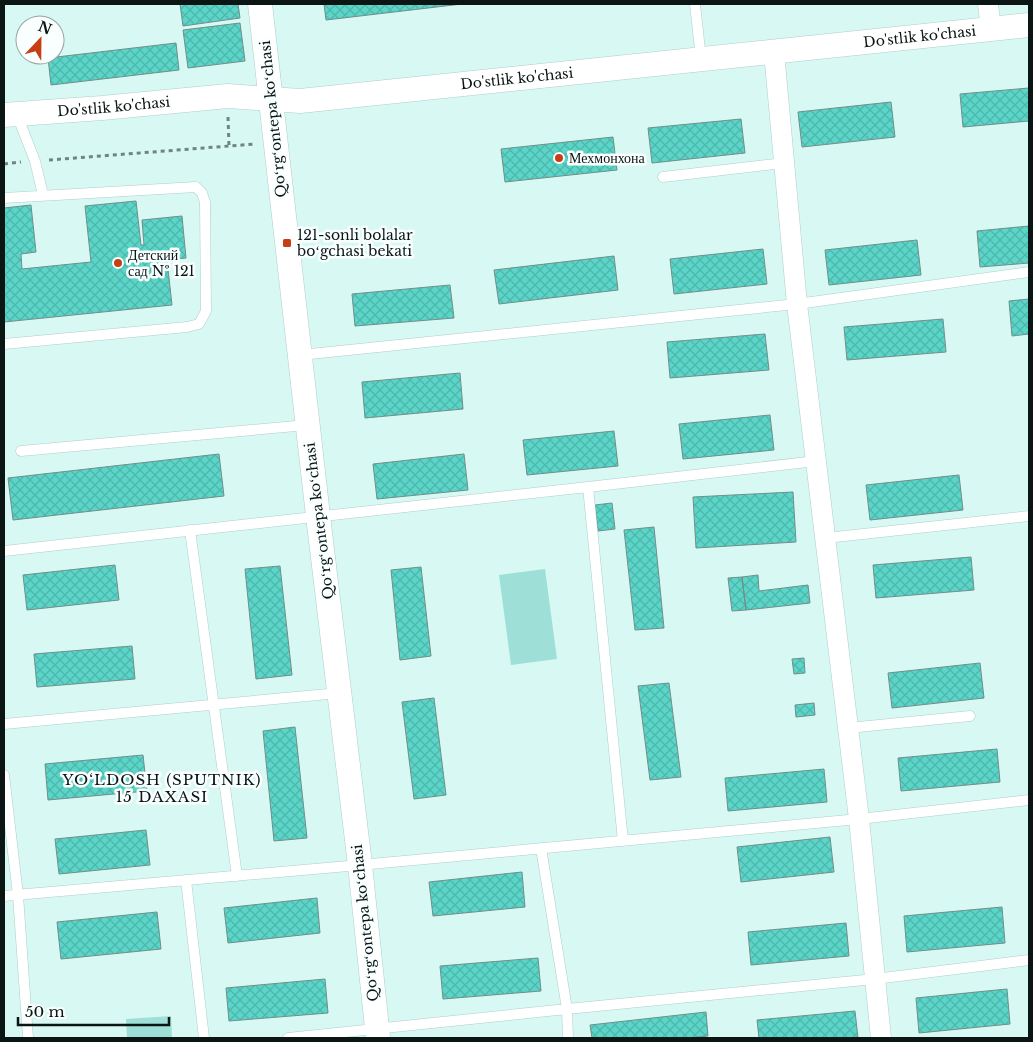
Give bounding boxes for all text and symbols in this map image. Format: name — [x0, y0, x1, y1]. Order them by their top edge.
north arrow — [15, 15, 65, 65]
text: N — [35, 17, 54, 39]
street label: Do'stlik ko'chasi — [862, 22, 977, 51]
street label: Qoʻrgʻontepa koʻchasi — [256, 39, 290, 199]
street label: Do'stlik ko'chasi — [460, 64, 574, 93]
street label: Do'stlik ko'chasi — [57, 93, 171, 120]
place label: Мехмонхона — [569, 149, 646, 167]
marker: Мехмонхона — [553, 152, 565, 164]
place label: 121-sonli bolalar boʻgchasi bekati — [296, 226, 413, 260]
marker: 121-sonli bolalar boʻgchasi bekati — [281, 237, 293, 249]
place label: Детский сад № 121 — [128, 246, 195, 280]
marker: Детский сад № 121 — [112, 257, 124, 269]
street label: Qoʻrgʻontepa koʻchasi — [300, 441, 338, 601]
district label: YO‘LDOSH (SPUTNIK) 15 DAXASI — [62, 770, 261, 806]
street label: Qoʻrgʻontepa koʻchasi — [348, 843, 382, 1003]
scale bar — [18, 994, 169, 1026]
text: 50 m — [25, 1002, 65, 1021]

